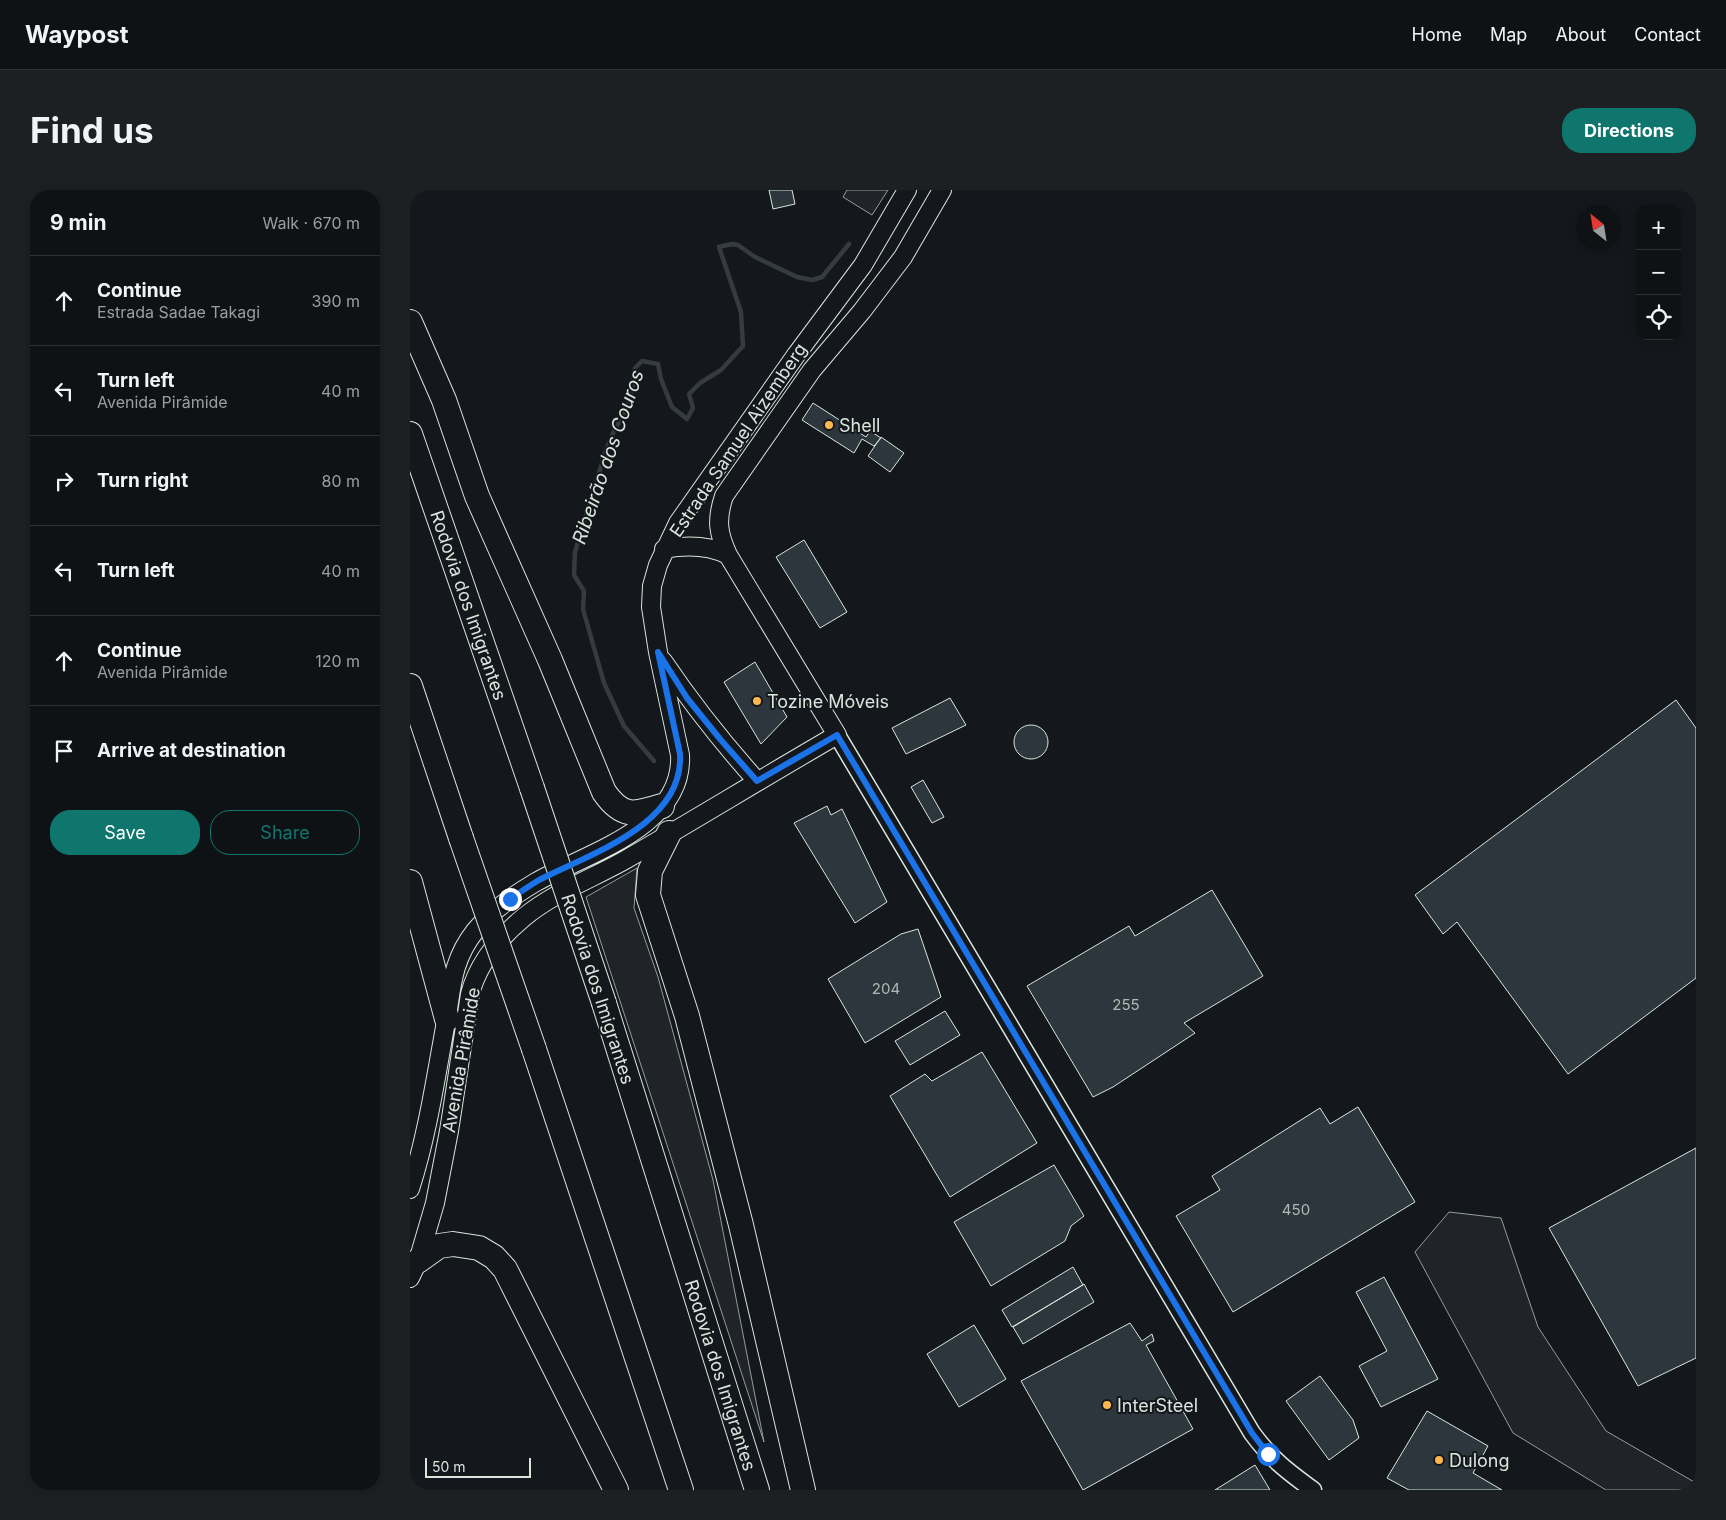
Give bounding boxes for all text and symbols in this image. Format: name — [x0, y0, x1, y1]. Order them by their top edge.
text: Waypost — [25, 20, 129, 49]
text: Home — [1412, 24, 1462, 45]
text: Map — [1490, 24, 1527, 45]
text: About — [1555, 24, 1606, 45]
text: Contact — [1634, 24, 1701, 45]
button: Directions — [1562, 108, 1696, 153]
text: Find us — [30, 109, 154, 151]
north arrow — [1576, 205, 1621, 250]
map controls — [1636, 205, 1681, 340]
button: + — [1636, 205, 1681, 250]
text: 9 min — [50, 210, 107, 235]
text: Walk · 670 m — [262, 213, 360, 233]
button: − — [1636, 250, 1681, 295]
text: Continue — [97, 279, 182, 302]
icon: ahead — [50, 287, 78, 315]
text: 390 m — [312, 291, 360, 311]
button: locate — [1636, 295, 1681, 340]
text: Estrada Sadae Takagi — [97, 302, 260, 322]
street label: Estrada Samuel Aizemberg — [665, 339, 811, 541]
water label: Ribeirão dos Couros — [567, 367, 649, 547]
text: Turn left — [97, 369, 175, 392]
icon: left — [50, 377, 78, 405]
text: 40 m — [321, 381, 360, 401]
text: Avenida Pirâmide — [97, 392, 228, 412]
place label: Shell — [839, 415, 880, 436]
marker: Shell — [823, 419, 835, 431]
icon: right — [50, 467, 78, 495]
text: Turn right — [97, 469, 188, 492]
text: 80 m — [321, 471, 360, 491]
street label: Rodovia dos Imigrantes — [427, 508, 511, 703]
icon: left — [50, 557, 78, 585]
text: Turn left — [97, 559, 175, 582]
text: 40 m — [321, 561, 360, 581]
text: Continue — [97, 639, 182, 662]
icon: ahead — [50, 647, 78, 675]
text: 120 m — [315, 651, 360, 671]
text: Avenida Pirâmide — [97, 662, 228, 682]
place label: Tozine Móveis — [767, 691, 889, 712]
marker: Tozine Móveis — [751, 695, 763, 707]
icon: arrive — [50, 737, 78, 765]
text: Arrive at destination — [97, 739, 286, 762]
button: Save — [50, 810, 200, 855]
button: Share — [210, 810, 360, 855]
route end — [499, 888, 522, 911]
street label: Rodovia dos Imigrantes — [557, 891, 639, 1087]
house number: 204 — [872, 979, 900, 998]
street label: Avenida Pirâmide — [438, 986, 484, 1134]
house number: 255 — [1112, 995, 1140, 1014]
house number: 450 — [1282, 1200, 1310, 1219]
street label: Rodovia dos Imigrantes — [681, 1277, 761, 1473]
place label: InterSteel — [1117, 1395, 1198, 1416]
marker: InterSteel — [1101, 1399, 1113, 1411]
route start — [1257, 1443, 1280, 1466]
place label: Dulong — [1449, 1450, 1509, 1471]
marker: Dulong — [1433, 1454, 1445, 1466]
scale bar — [425, 1455, 531, 1478]
text: 50 m — [432, 1458, 466, 1475]

